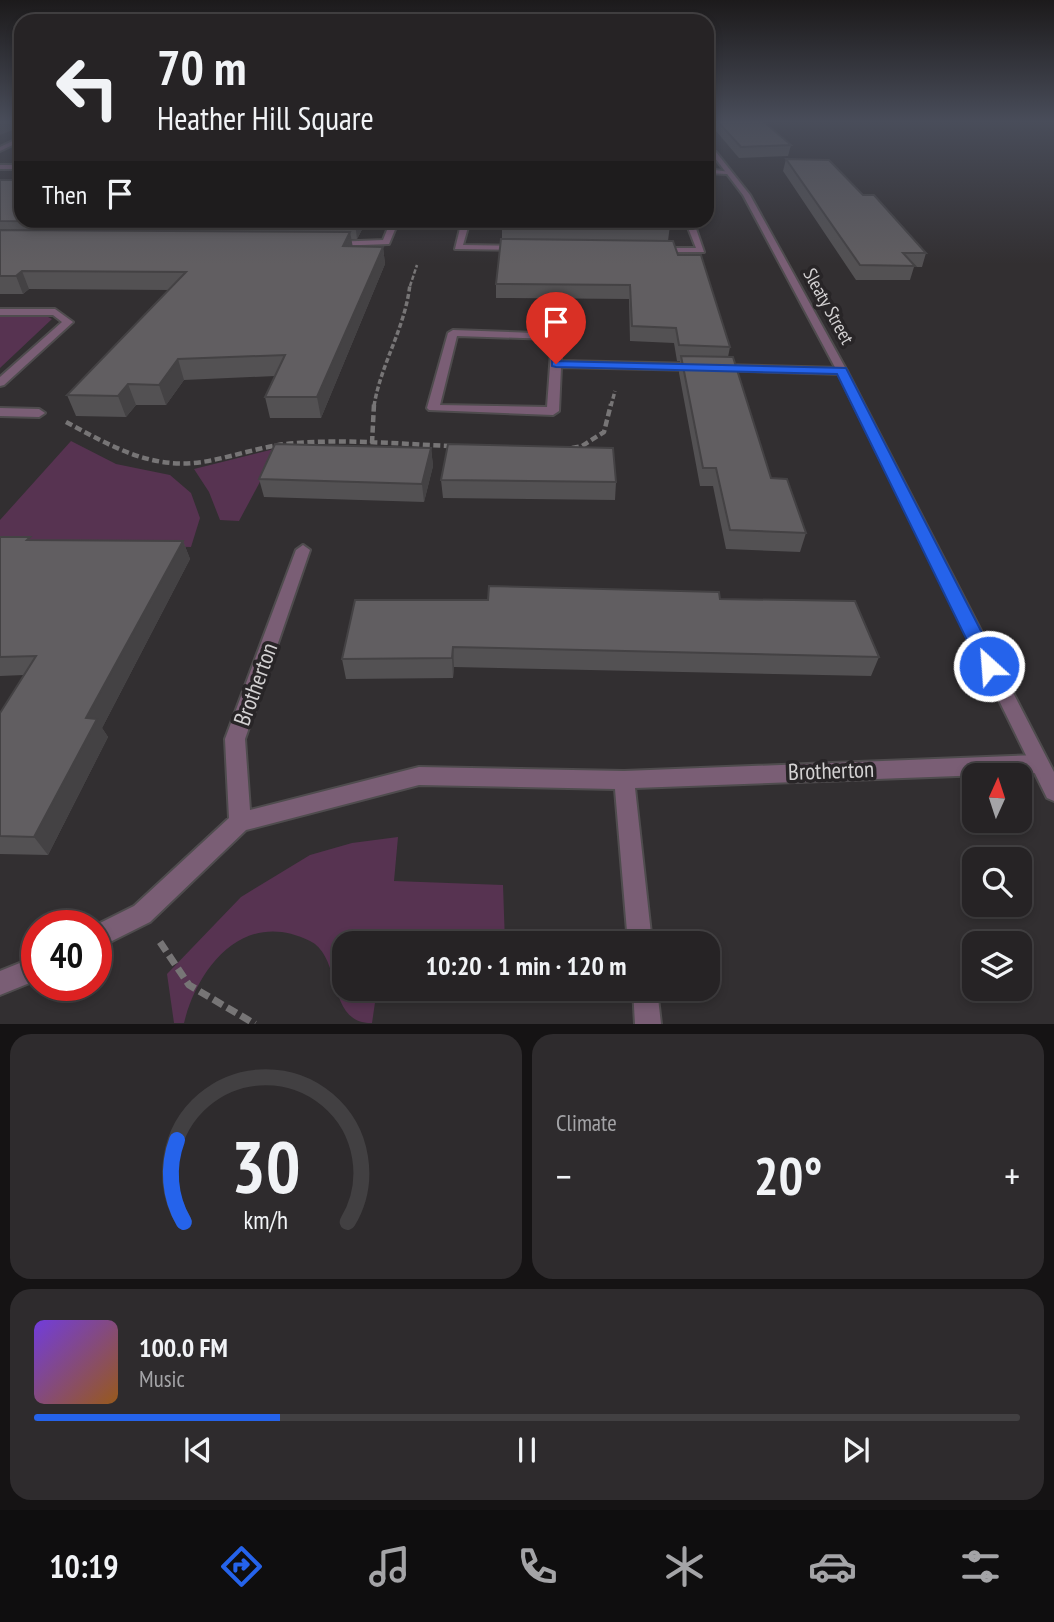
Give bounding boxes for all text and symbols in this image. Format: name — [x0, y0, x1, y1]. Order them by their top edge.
text: 70 m — [157, 35, 246, 99]
icon: left — [42, 42, 133, 133]
text: Heather Hill Square — [157, 97, 374, 139]
icon: arrive — [101, 175, 139, 213]
text: Then — [42, 178, 87, 211]
street label: Sleaty Street — [798, 264, 860, 349]
pin — [526, 292, 586, 364]
icon: arrive — [537, 303, 575, 341]
position arrow — [952, 629, 1026, 703]
street label: Brotherton — [227, 639, 283, 729]
street label: Brotherton — [787, 754, 875, 786]
north arrow — [962, 763, 1032, 833]
map controls — [962, 763, 1032, 1001]
button: search — [962, 847, 1032, 917]
speed limit sign: 40 — [21, 910, 112, 1001]
button: layers — [962, 931, 1032, 1001]
text: 10:20 · 1 min · 120 m — [426, 949, 626, 982]
text: Climate — [556, 1108, 617, 1137]
text: 30 — [231, 1119, 301, 1213]
text: 20° — [754, 1142, 822, 1209]
text: − — [556, 1151, 572, 1200]
text: + — [1004, 1151, 1020, 1200]
text: km/h — [244, 1204, 288, 1236]
text: 100.0 FM — [139, 1331, 228, 1364]
text: Music — [139, 1364, 185, 1393]
icon: previous — [179, 1431, 217, 1469]
icon: pause — [508, 1431, 546, 1469]
icon: next — [837, 1431, 875, 1469]
icon: directions — [217, 1542, 266, 1591]
icon: music — [365, 1542, 414, 1591]
icon: phone — [513, 1542, 562, 1591]
icon: climate — [660, 1542, 709, 1591]
icon: car — [808, 1542, 857, 1591]
icon: filters — [956, 1542, 1005, 1591]
text: 10:19 — [49, 1545, 119, 1587]

